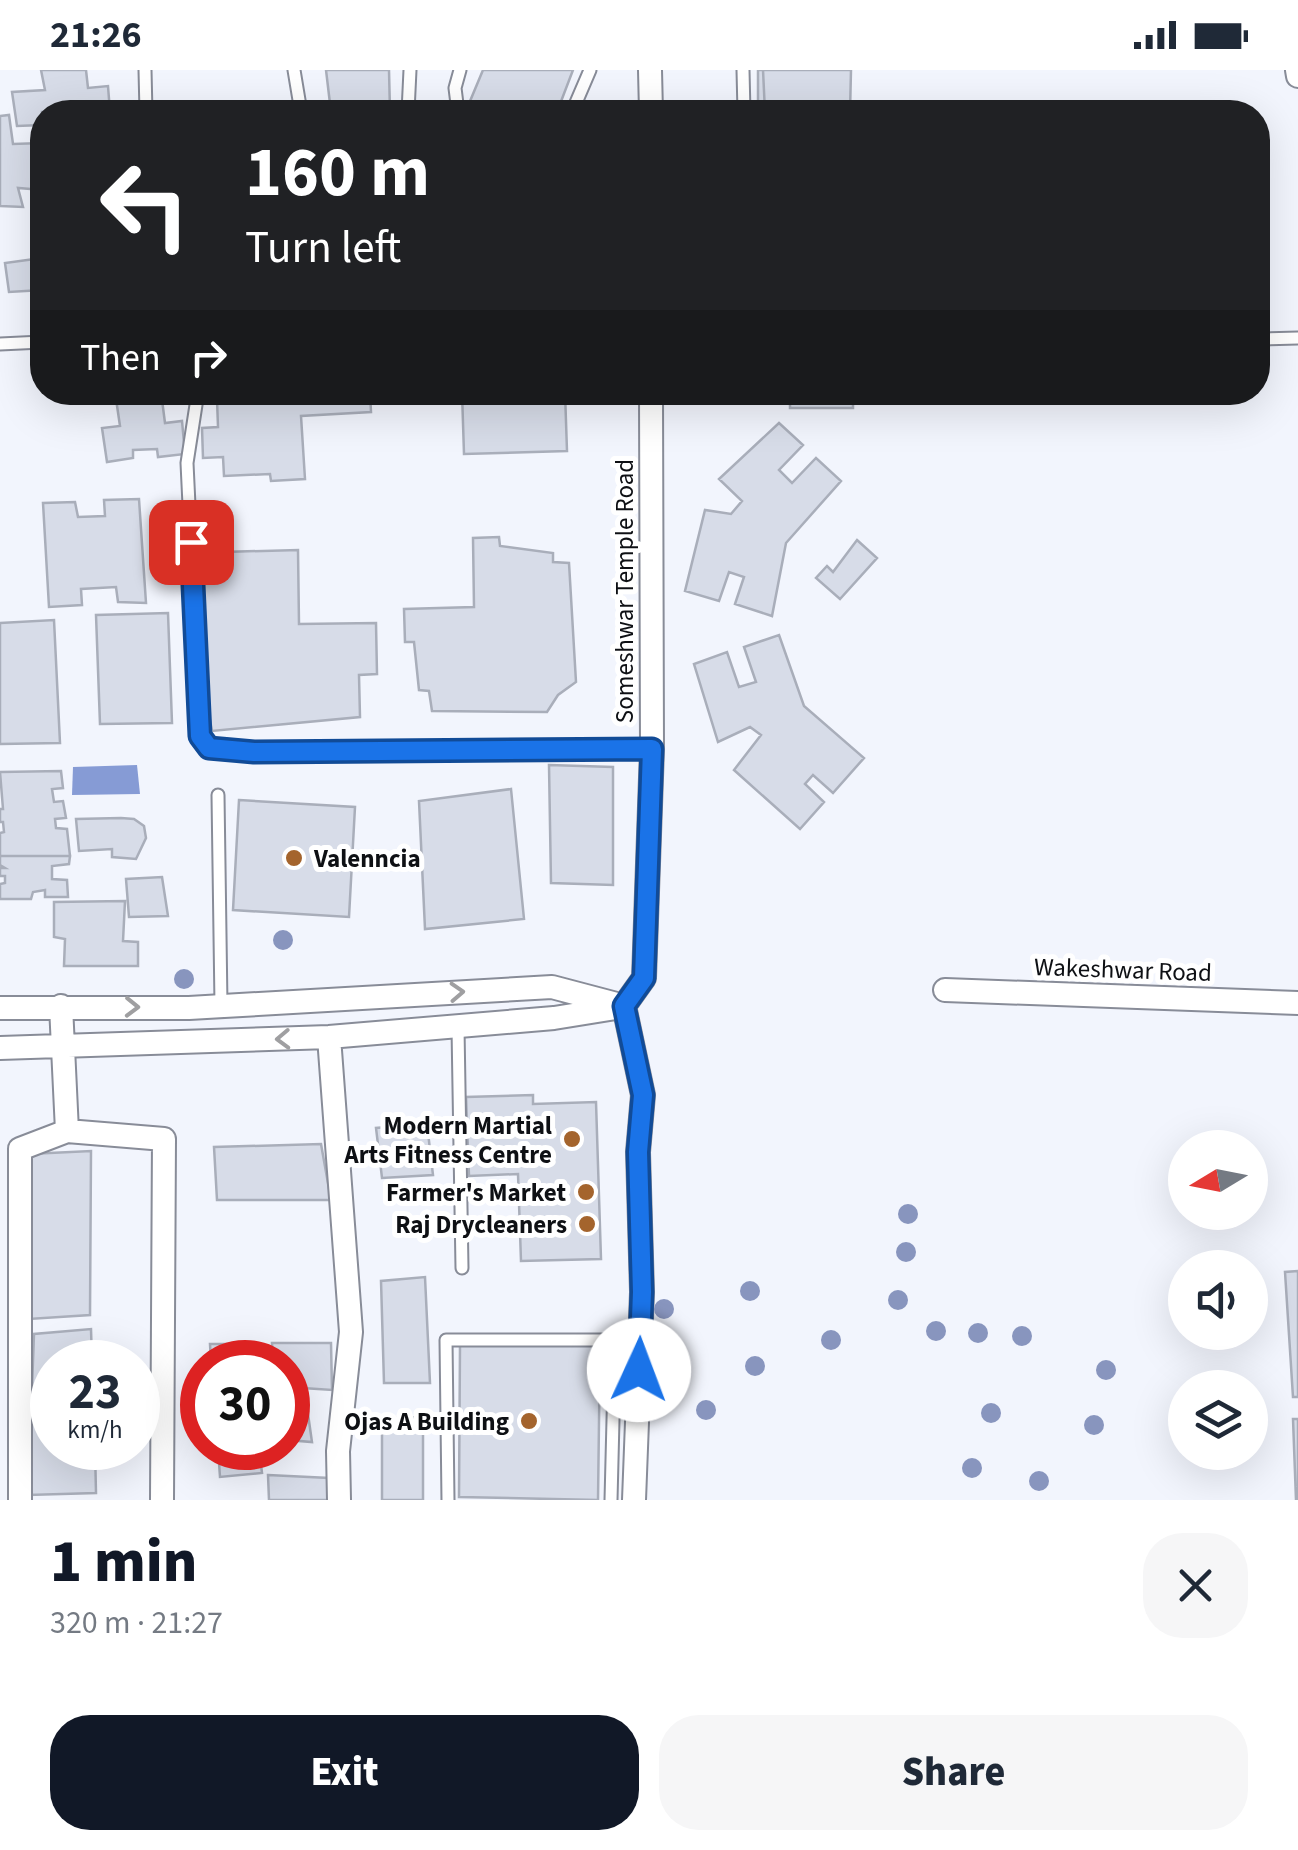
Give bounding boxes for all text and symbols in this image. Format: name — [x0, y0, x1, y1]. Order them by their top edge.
text: 21:26 — [50, 8, 142, 62]
text: 160 m — [245, 123, 430, 223]
icon: left — [80, 140, 210, 270]
text: Turn left — [245, 216, 401, 280]
icon: right — [181, 330, 236, 385]
text: Then — [80, 331, 161, 385]
street label: Someshwar Temple Road — [607, 459, 643, 723]
pin — [149, 500, 234, 585]
icon: arrive — [164, 515, 219, 570]
place label: Valenncia — [313, 841, 421, 877]
marker: Valenncia — [283, 847, 305, 869]
street label: Wakeshwar Road — [1033, 949, 1212, 991]
one-way arrow — [449, 982, 465, 1003]
one-way arrow — [125, 997, 141, 1018]
one-way arrow — [275, 1029, 291, 1050]
place label: Modern Martial Arts Fitness Centre — [343, 1108, 552, 1173]
marker: Modern Martial Arts Fitness Centre — [561, 1128, 583, 1150]
north arrow — [1168, 1130, 1268, 1230]
map controls — [1168, 1130, 1268, 1470]
place label: Farmer's Market — [386, 1175, 566, 1211]
marker: Farmer's Market — [575, 1181, 597, 1203]
place label: Raj Drycleaners — [395, 1207, 567, 1243]
marker: Raj Drycleaners — [576, 1213, 598, 1235]
button: sound — [1168, 1250, 1268, 1350]
position arrow — [587, 1318, 691, 1422]
speed limit sign: 30 — [180, 1340, 310, 1470]
text: 23 — [69, 1357, 121, 1428]
button: layers — [1168, 1370, 1268, 1470]
place label: Ojas A Building — [344, 1404, 509, 1440]
marker: Ojas A Building — [518, 1410, 540, 1432]
text: km/h — [67, 1412, 123, 1448]
text: 1 min — [50, 1520, 197, 1605]
button: close — [1143, 1533, 1248, 1638]
text: 320 m · 21:27 — [50, 1600, 223, 1646]
button: Exit — [50, 1715, 639, 1830]
button: Share — [659, 1715, 1248, 1830]

